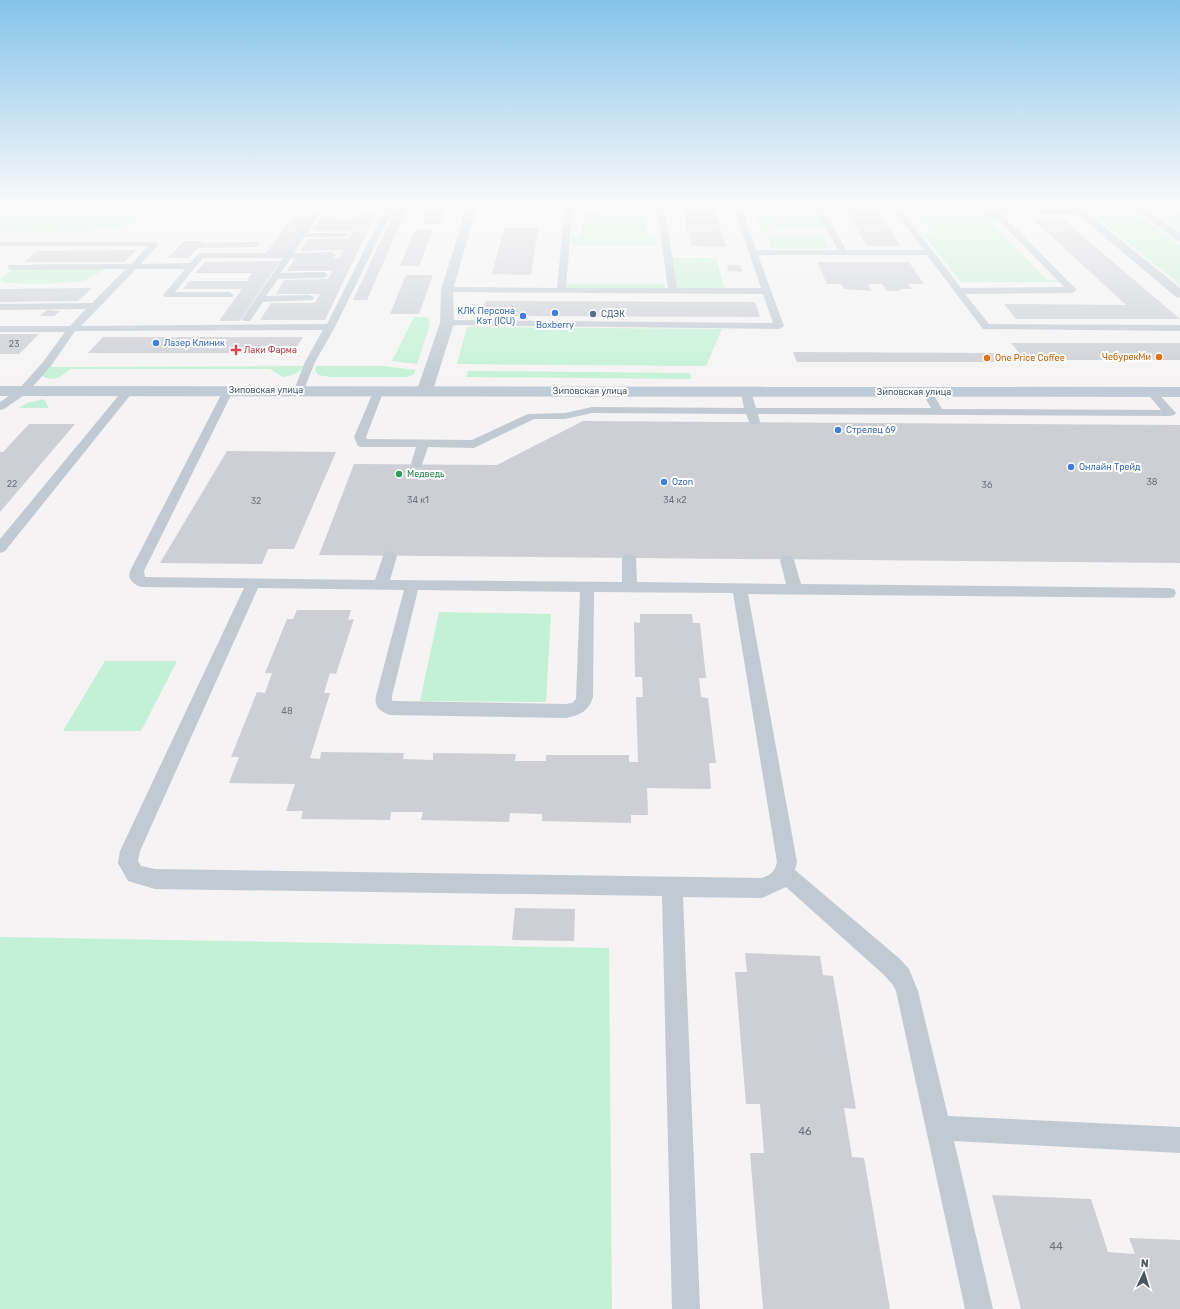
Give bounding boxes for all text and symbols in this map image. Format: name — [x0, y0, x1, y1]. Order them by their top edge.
place label: КЛК Персона Кэт (ICU) — [458, 306, 515, 326]
marker: Boxberry — [550, 308, 560, 318]
marker: СДЭК — [588, 309, 598, 319]
place label: СДЭК — [601, 309, 625, 319]
marker: КЛК Персона Кэт (ICU) — [518, 311, 528, 321]
place label: Boxberry — [536, 320, 574, 330]
marker: Лазер Клиник — [151, 338, 161, 348]
place label: Лазер Клиник — [164, 338, 225, 348]
house number: 23 — [9, 339, 19, 349]
marker: Лаки Фарма — [231, 345, 241, 355]
place label: Лаки Фарма — [244, 345, 297, 355]
place label: ЧебурекМи — [1102, 352, 1151, 362]
marker: ЧебурекМи — [1154, 352, 1164, 362]
marker: One Price Coffee — [982, 353, 992, 363]
place label: One Price Coffee — [995, 353, 1065, 363]
street label: Зиповская улица — [229, 385, 303, 395]
street label: Зиповская улица — [553, 386, 627, 396]
street label: Зиповская улица — [877, 387, 951, 397]
marker: Стрелец 69 — [833, 425, 843, 435]
place label: Стрелец 69 — [846, 425, 896, 435]
marker: Онлайн Трейд — [1066, 462, 1076, 472]
place label: Онлайн Трейд — [1079, 462, 1141, 472]
marker: Медведь — [394, 469, 404, 479]
place label: Медведь — [407, 469, 445, 479]
marker: Ozon — [659, 477, 669, 487]
place label: Ozon — [672, 477, 693, 487]
house number: 38 — [1146, 477, 1158, 487]
house number: 22 — [7, 479, 17, 489]
house number: 36 — [982, 480, 993, 490]
house number: 34 к1 — [407, 495, 429, 505]
house number: 34 к2 — [663, 495, 687, 505]
house number: 32 — [251, 496, 261, 506]
house number: 48 — [281, 706, 293, 716]
house number: 46 — [798, 1125, 812, 1138]
house number: 44 — [1049, 1240, 1063, 1253]
north arrow — [1124, 1253, 1164, 1293]
text: N — [1140, 1257, 1149, 1270]

